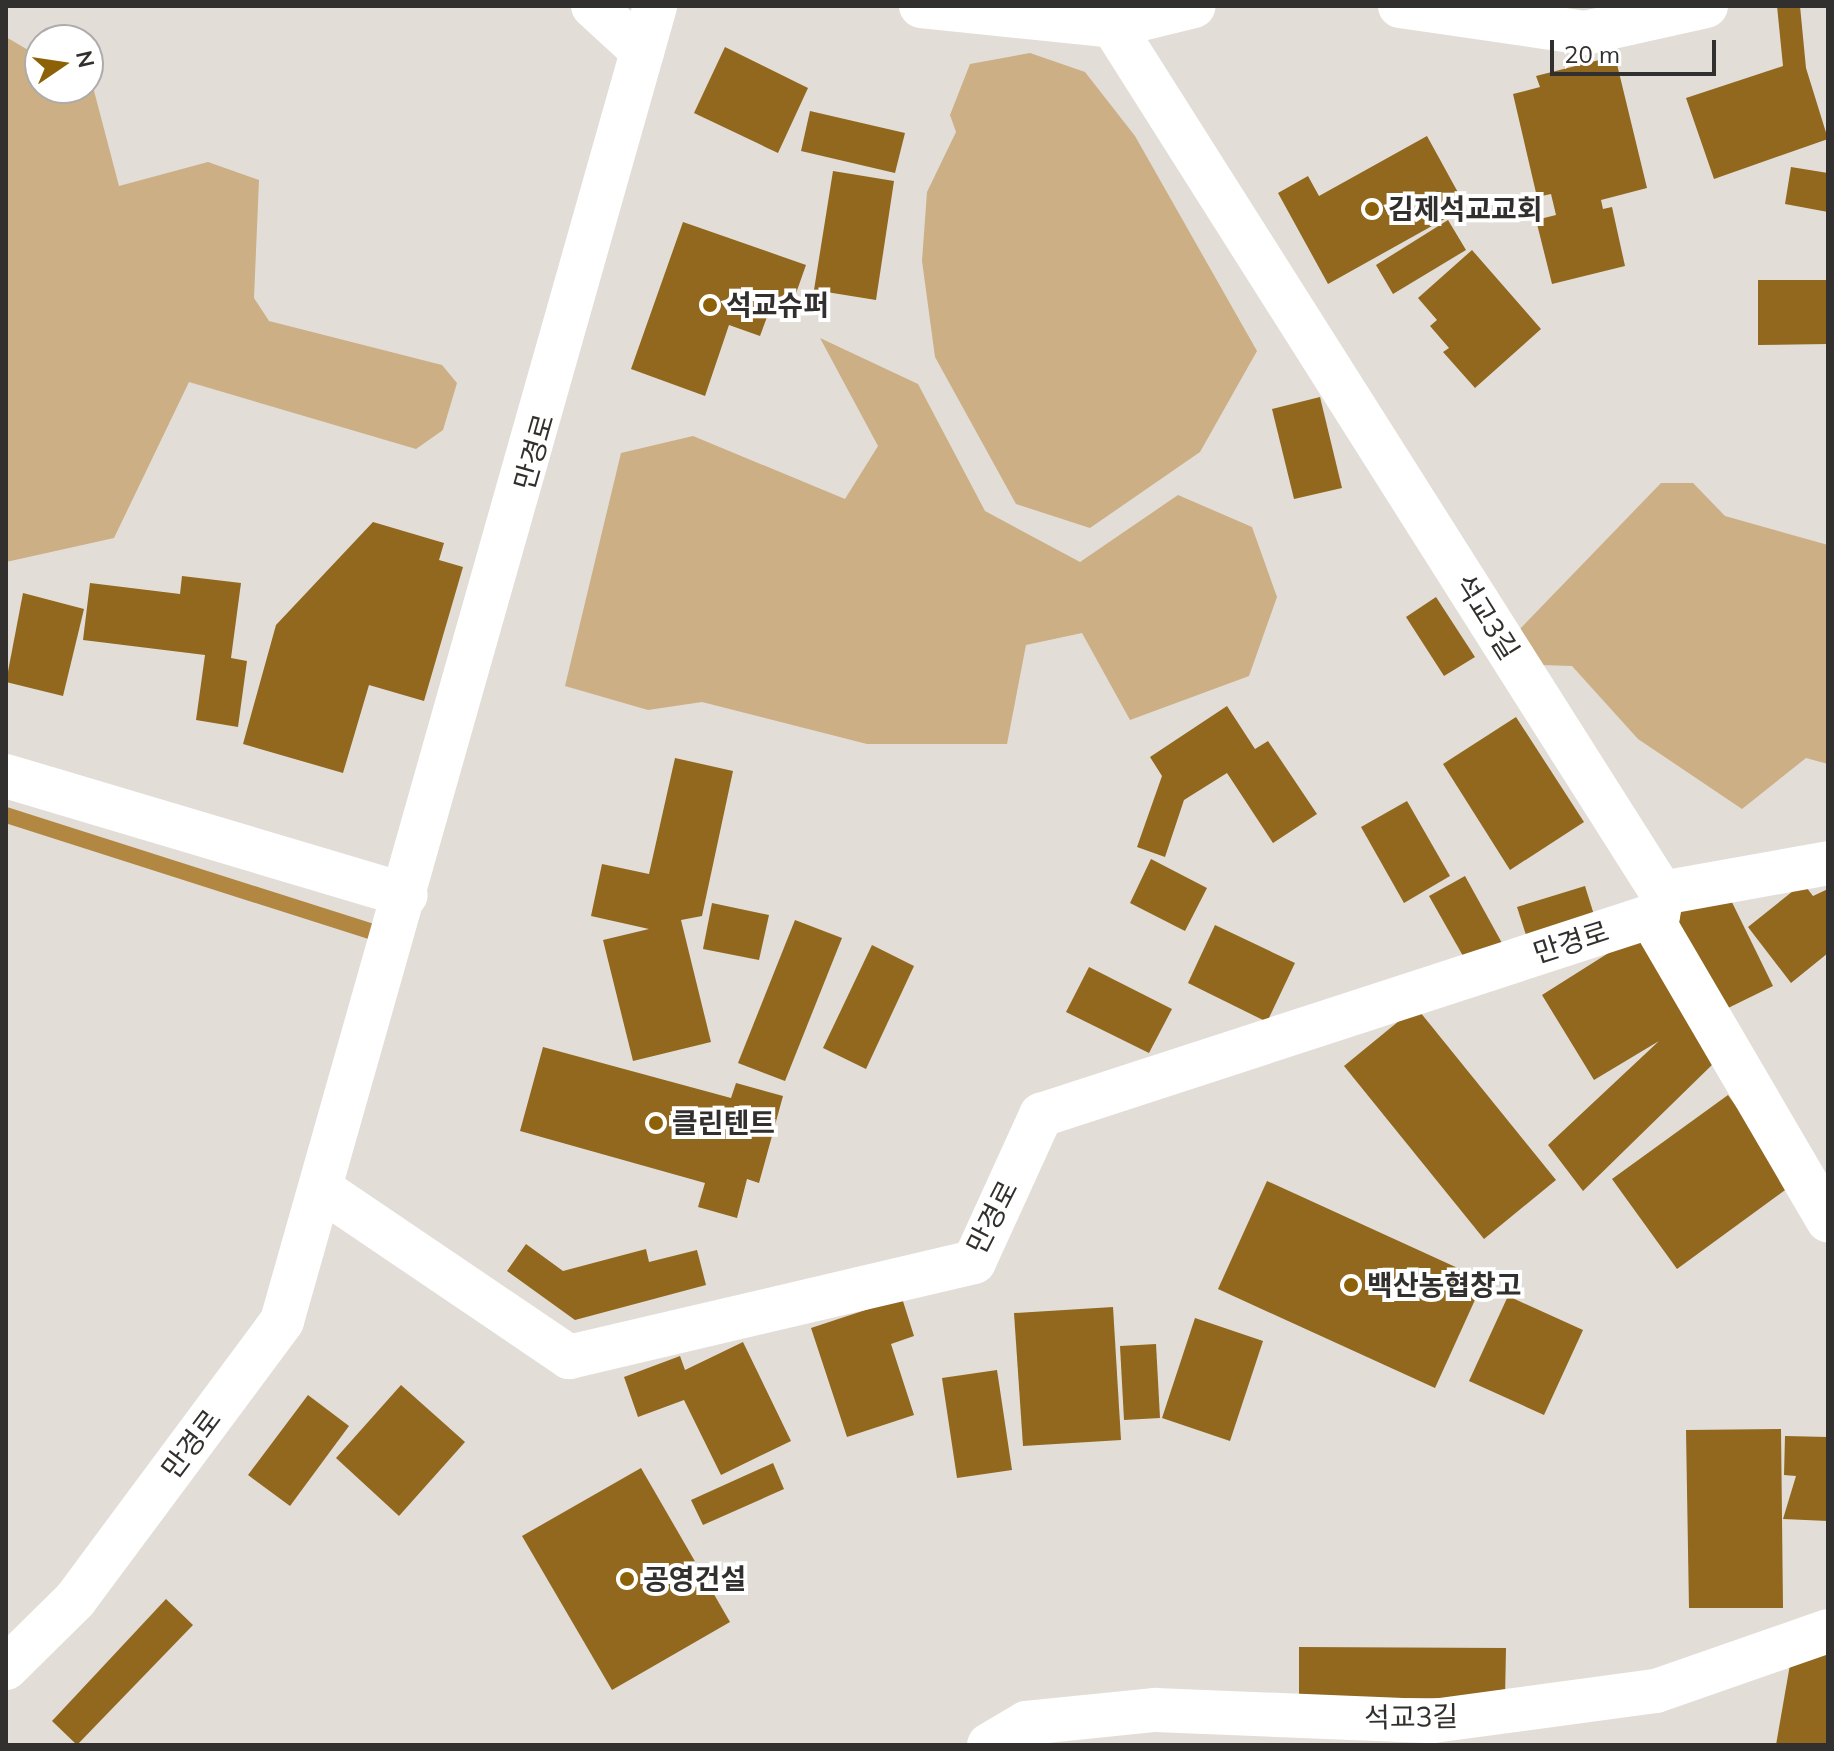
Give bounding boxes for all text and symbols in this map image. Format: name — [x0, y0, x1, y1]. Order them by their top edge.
north arrow — [24, 24, 104, 104]
scale bar — [1554, 24, 1720, 74]
text: 20 m — [1564, 39, 1620, 69]
text: N — [70, 48, 101, 70]
place label: 김제석교교회 — [1388, 192, 1543, 226]
marker: 김제석교교회 — [1363, 200, 1381, 218]
place label: 석교슈퍼 — [726, 288, 829, 322]
marker: 석교슈퍼 — [701, 296, 719, 314]
street label: 만경로 — [507, 410, 561, 494]
street label: 석교3길 — [1448, 568, 1526, 666]
street label: 만경로 — [1529, 914, 1613, 970]
place label: 클린텐트 — [672, 1106, 775, 1140]
marker: 클린텐트 — [647, 1114, 665, 1132]
street label: 만경로 — [959, 1175, 1025, 1259]
place label: 백산농협창고 — [1367, 1268, 1522, 1302]
marker: 백산농협창고 — [1342, 1276, 1360, 1294]
street label: 만경로 — [154, 1403, 228, 1485]
place label: 공영건설 — [643, 1562, 746, 1596]
marker: 공영건설 — [618, 1570, 636, 1588]
street label: 석교3길 — [1364, 1699, 1458, 1735]

